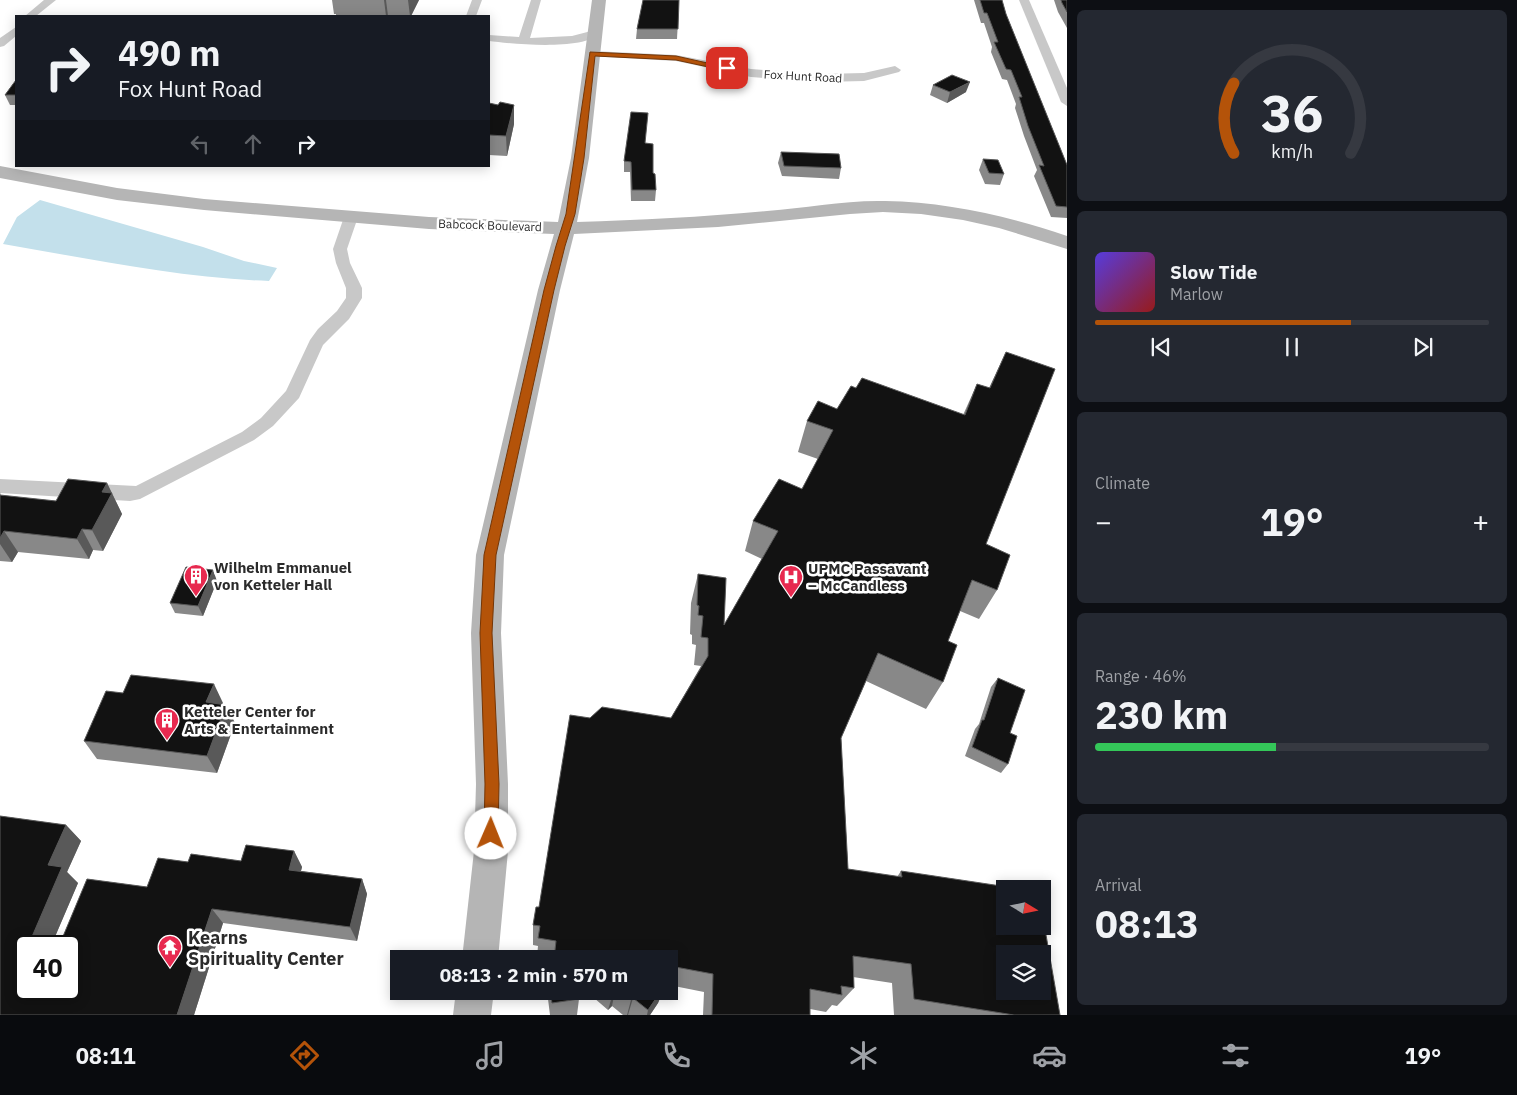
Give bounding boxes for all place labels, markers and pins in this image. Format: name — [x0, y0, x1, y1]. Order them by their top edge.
pin — [706, 47, 748, 89]
place label: Wilhelm Emmanuel von Ketteler Hall — [214, 558, 352, 594]
place label: UPMC Passavant – McCandless — [808, 559, 927, 595]
building icon: Wilhelm Emmanuel von Ketteler Hall — [183, 563, 209, 597]
hospital icon: UPMC Passavant – McCandless — [778, 564, 804, 598]
place label: Ketteler Center for Arts & Entertainment — [184, 702, 334, 738]
building icon: Ketteler Center for Arts & Entertainment — [154, 707, 180, 741]
place label: Kearns Spirituality Center — [188, 926, 344, 970]
temple icon: Kearns Spirituality Center — [157, 934, 183, 968]

